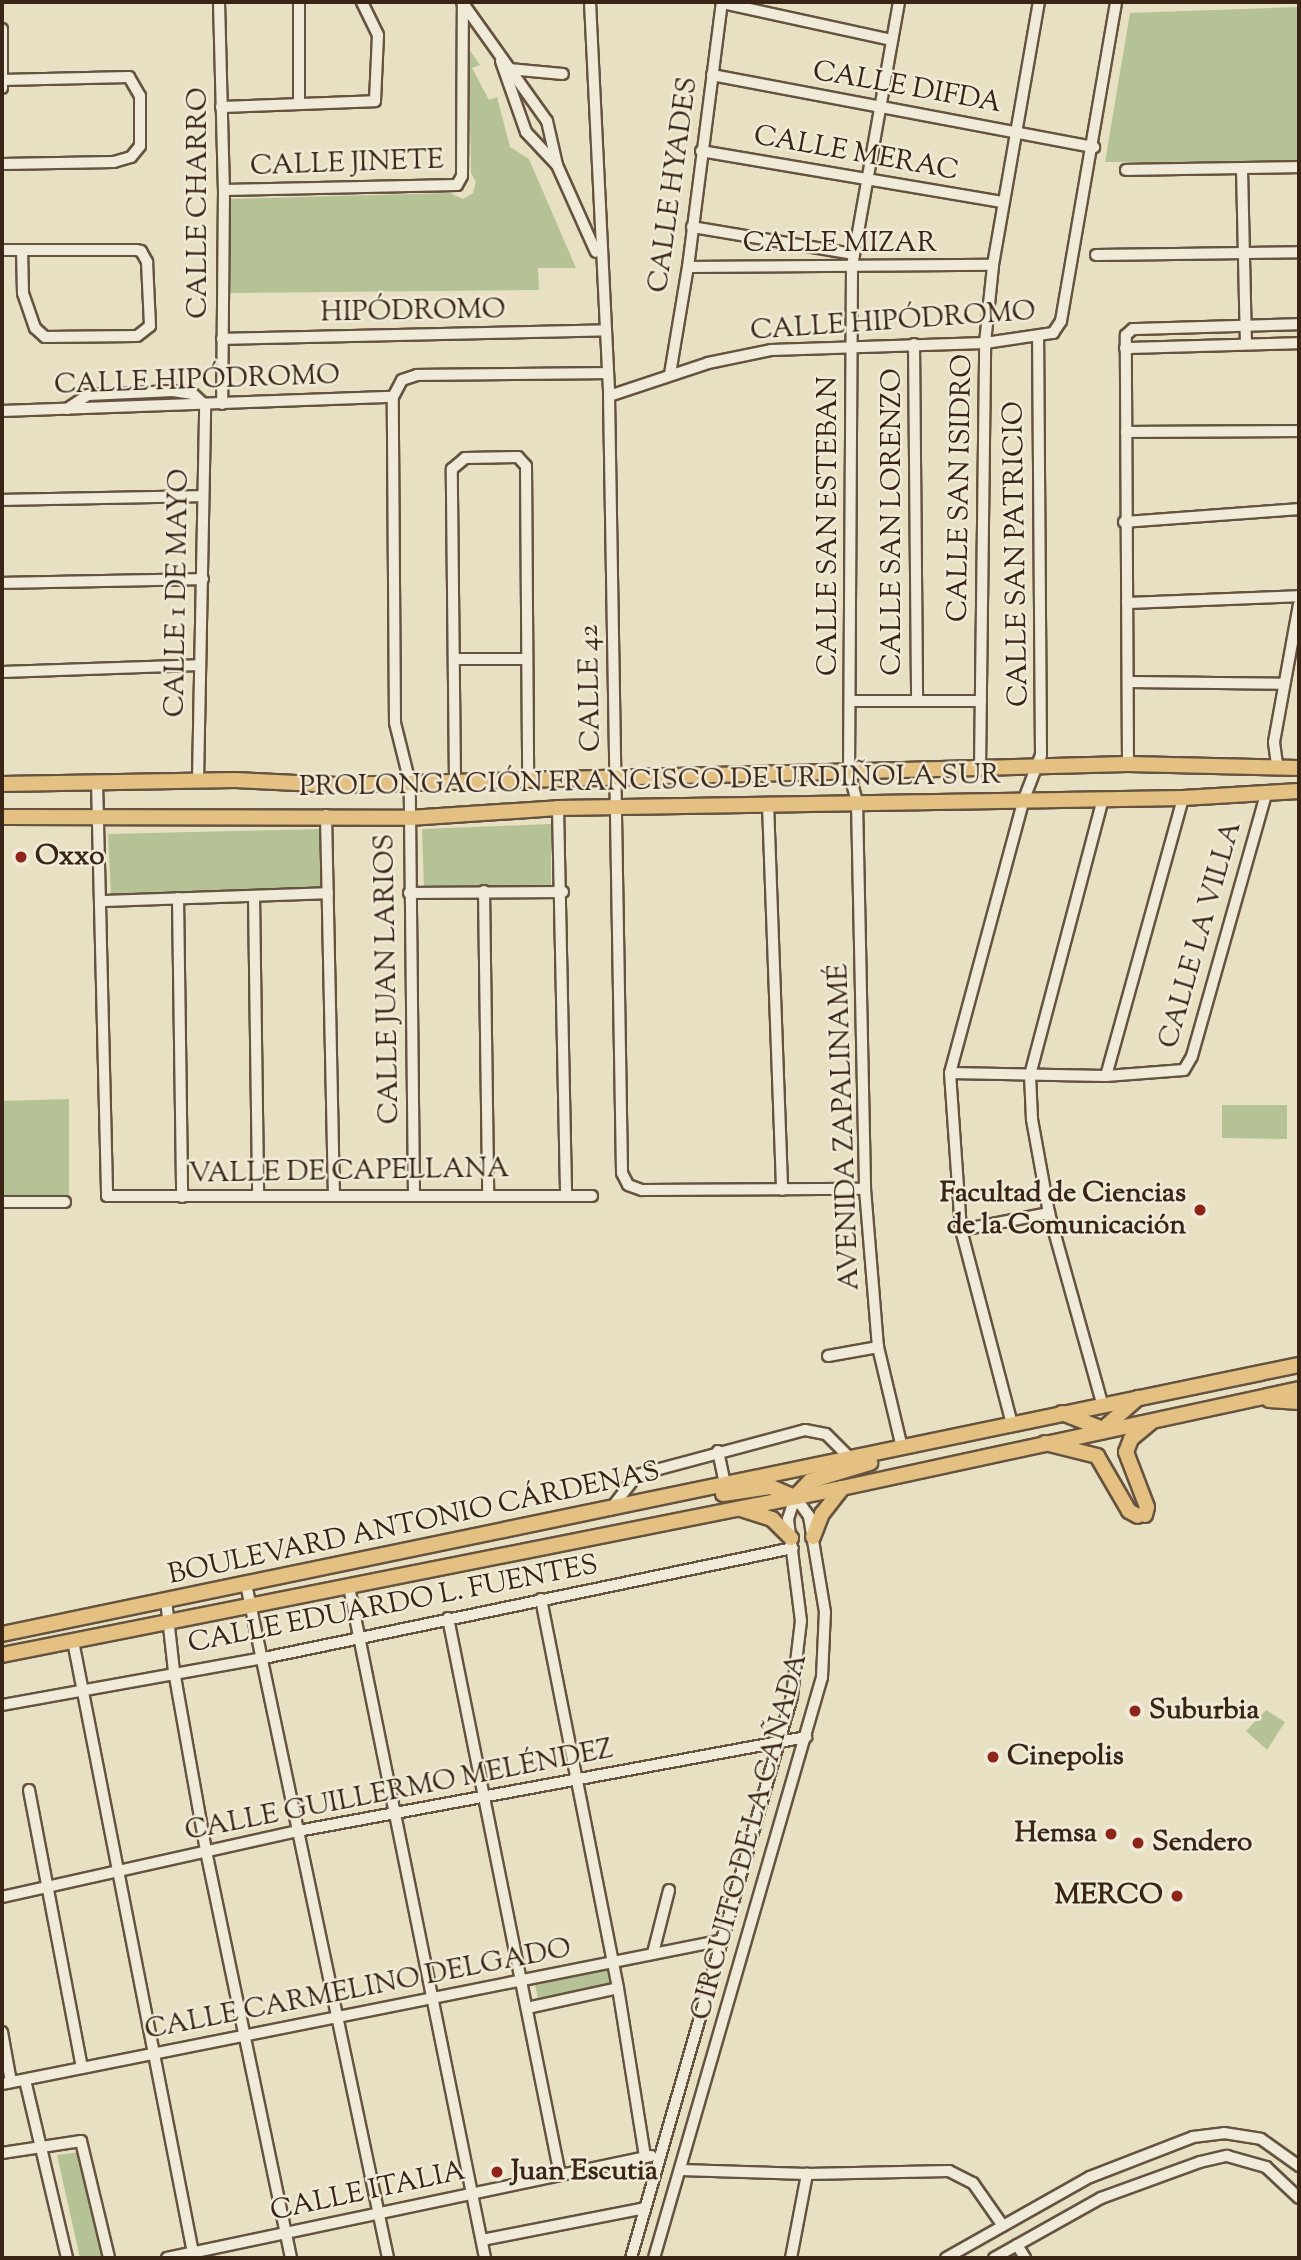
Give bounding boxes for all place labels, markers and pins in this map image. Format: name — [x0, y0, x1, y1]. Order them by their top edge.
place label: Oxxo — [35, 840, 104, 874]
marker: Oxxo — [13, 849, 29, 865]
place label: Facultad de Ciencias de la Comunicación — [940, 1177, 1186, 1243]
marker: Facultad de Ciencias de la Comunicación — [1192, 1202, 1208, 1218]
place label: Suburbia — [1149, 1694, 1259, 1728]
marker: Suburbia — [1127, 1703, 1143, 1719]
place label: Cinepolis — [1007, 1740, 1124, 1774]
marker: Cinepolis — [985, 1749, 1001, 1765]
place label: Hemsa — [1015, 1817, 1097, 1851]
marker: Hemsa — [1103, 1826, 1119, 1842]
place label: Sendero — [1152, 1826, 1252, 1860]
marker: Sendero — [1130, 1835, 1146, 1851]
place label: MERCO — [1055, 1879, 1163, 1913]
marker: MERCO — [1169, 1888, 1185, 1904]
place label: Juan Escutia — [511, 2155, 658, 2189]
marker: Juan Escutia — [489, 2164, 505, 2180]

